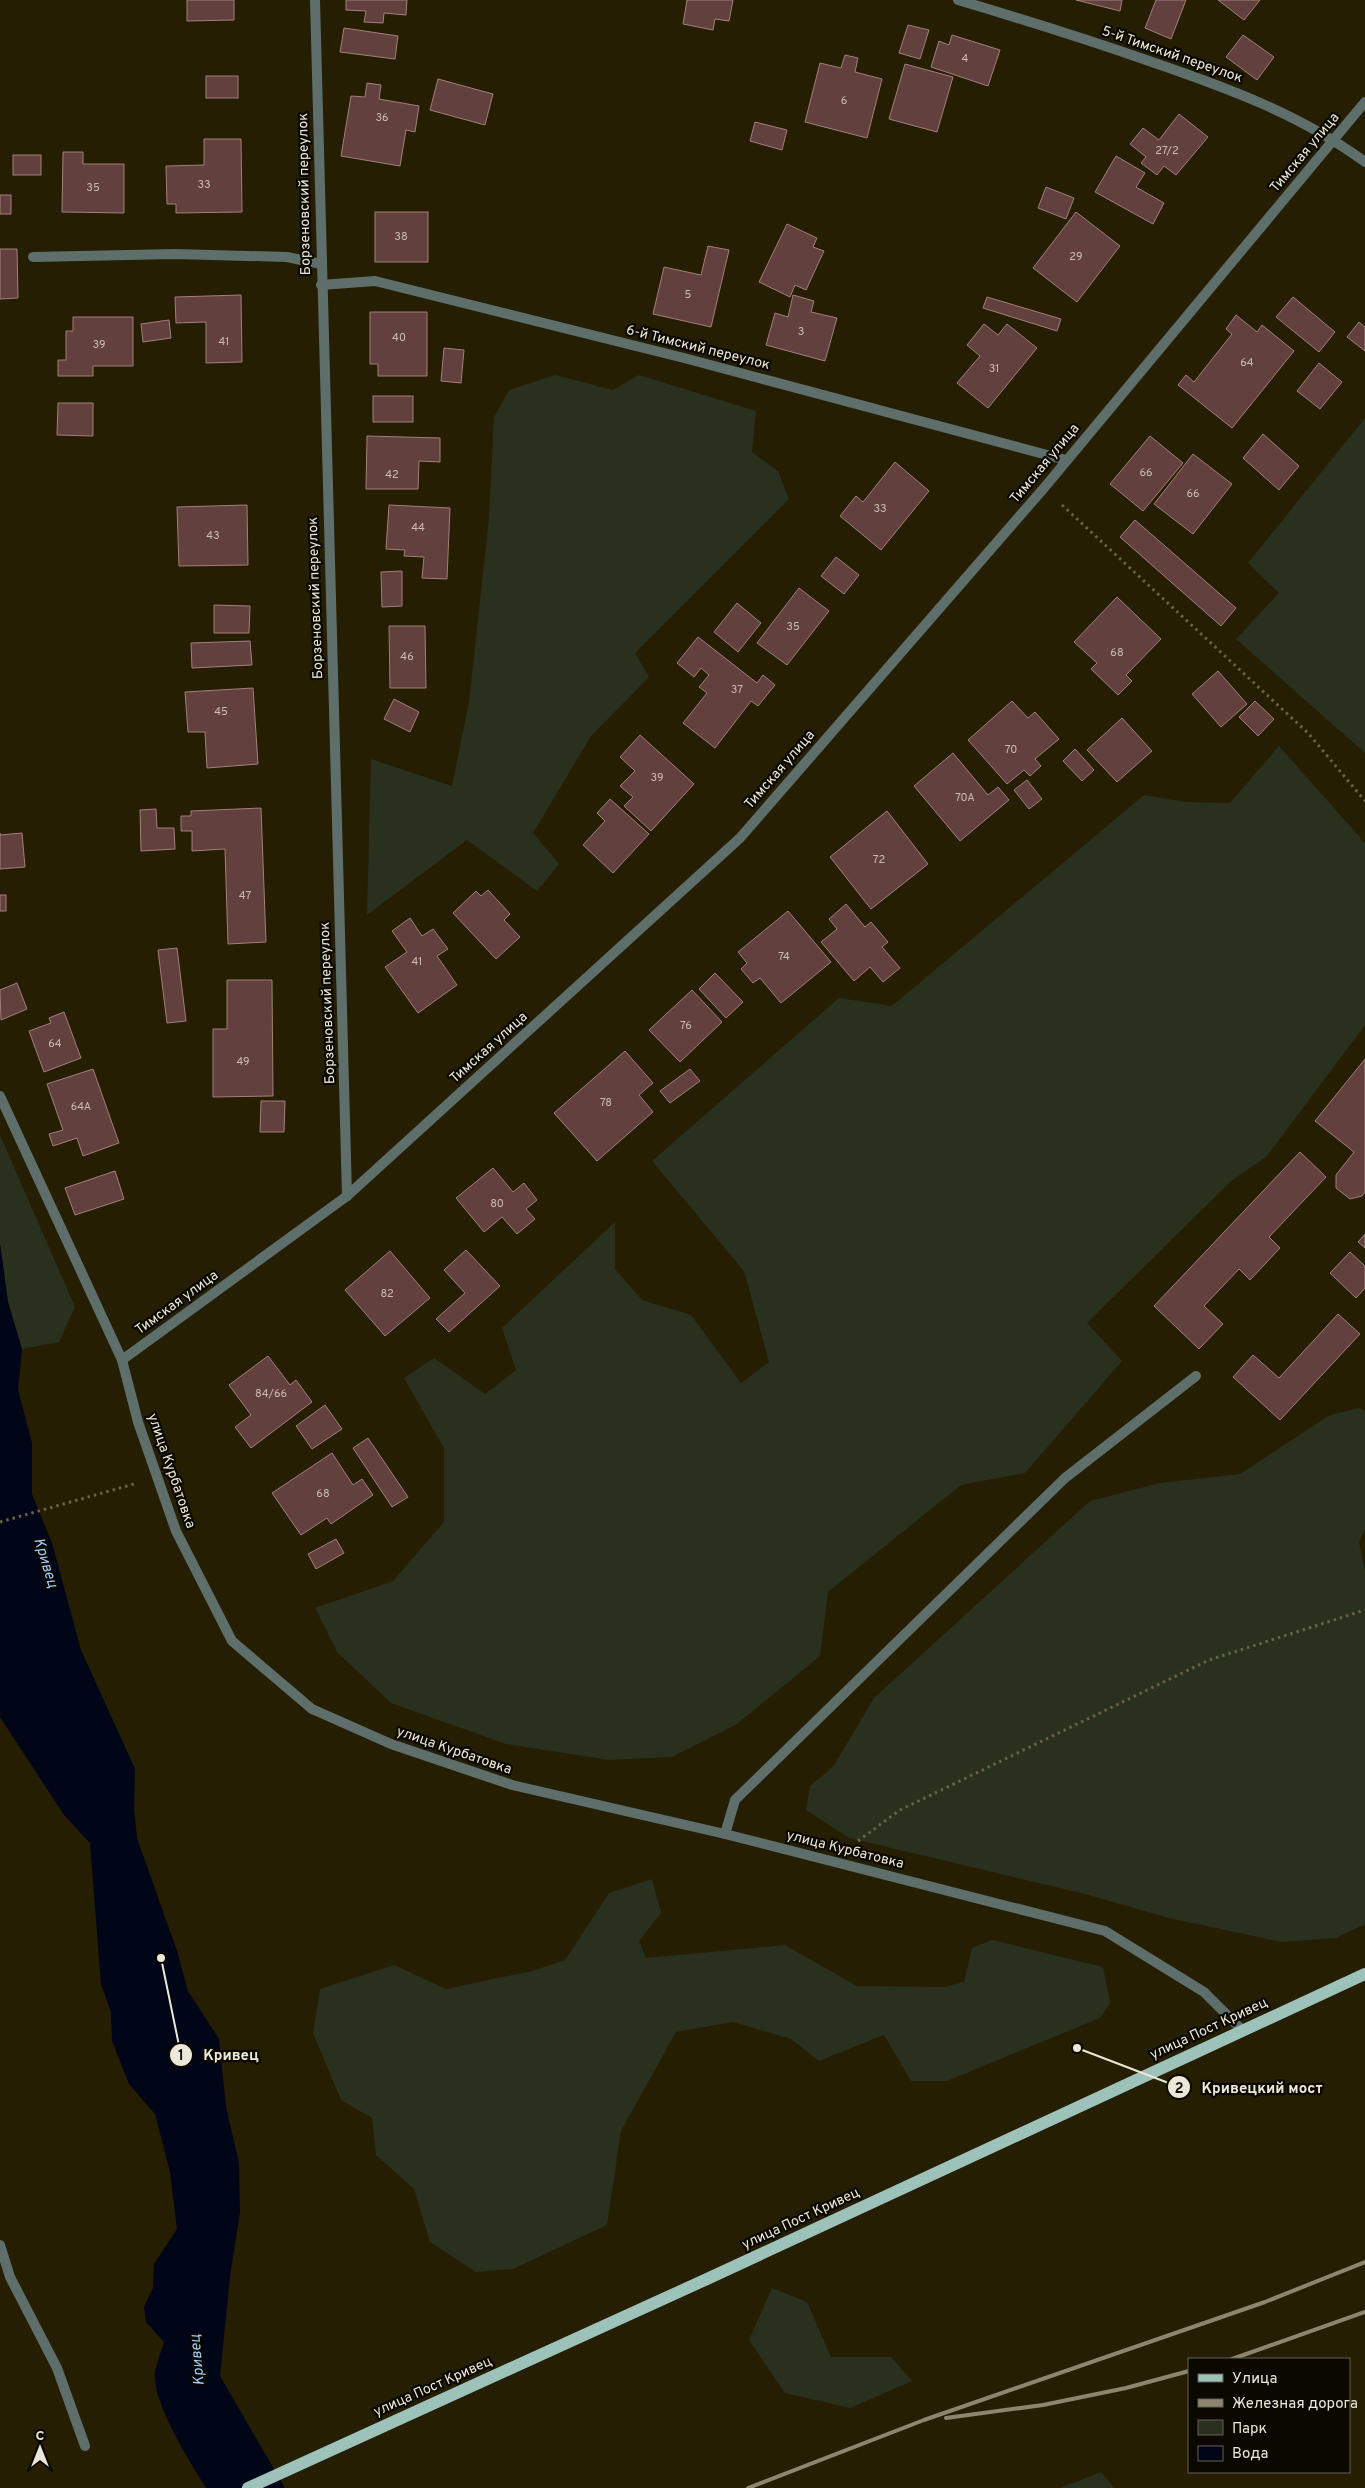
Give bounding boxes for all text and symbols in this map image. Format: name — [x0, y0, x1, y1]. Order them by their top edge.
street label: 5-й Тимский переулок — [1099, 23, 1245, 87]
house number: 4 — [962, 52, 969, 66]
house number: 6 — [841, 94, 847, 108]
street label: Тимская улица — [1267, 110, 1343, 196]
house number: 36 — [375, 111, 389, 125]
street label: Борзеновский переулок — [295, 113, 315, 275]
house number: 27/2 — [1155, 144, 1179, 158]
house number: 33 — [197, 178, 211, 192]
house number: 35 — [86, 181, 100, 195]
house number: 38 — [394, 230, 408, 244]
house number: 29 — [1069, 250, 1083, 264]
house number: 5 — [685, 288, 692, 302]
street label: 6-й Тимский переулок — [624, 322, 772, 374]
house number: 3 — [798, 325, 804, 339]
house number: 40 — [392, 331, 406, 345]
house number: 41 — [219, 335, 229, 349]
house number: 39 — [93, 338, 105, 352]
house number: 64 — [1240, 356, 1254, 370]
house number: 31 — [989, 362, 999, 376]
street label: Тимская улица — [1007, 421, 1083, 507]
house number: 66 — [1139, 466, 1153, 480]
house number: 42 — [385, 468, 399, 482]
house number: 66 — [1186, 487, 1200, 501]
house number: 33 — [873, 502, 887, 516]
street label: Борзеновский переулок — [305, 517, 327, 679]
house number: 44 — [411, 521, 425, 535]
house number: 43 — [206, 529, 220, 543]
house number: 35 — [786, 620, 800, 634]
house number: 68 — [1110, 646, 1124, 660]
house number: 46 — [400, 650, 414, 664]
house number: 37 — [731, 683, 743, 697]
house number: 45 — [214, 705, 228, 719]
street label: Тимская улица — [741, 727, 819, 813]
house number: 70 — [1005, 743, 1017, 757]
house number: 39 — [651, 771, 663, 785]
house number: 70А — [955, 791, 975, 805]
house number: 72 — [873, 853, 885, 867]
house number: 47 — [239, 889, 251, 903]
street label: Борзеновский переулок — [317, 922, 339, 1084]
house number: 74 — [778, 950, 790, 964]
house number: 41 — [412, 955, 422, 969]
street label: Тимская улица — [447, 1009, 531, 1087]
house number: 76 — [680, 1019, 692, 1033]
house number: 64 — [48, 1037, 62, 1051]
house number: 49 — [236, 1055, 250, 1069]
house number: 78 — [600, 1096, 612, 1110]
house number: 64А — [71, 1100, 91, 1114]
house number: 80 — [490, 1197, 504, 1211]
street label: Тимская улица — [132, 1267, 222, 1339]
house number: 82 — [380, 1287, 394, 1301]
house number: 84/66 — [255, 1387, 287, 1401]
street label: улица Курбатовка — [143, 1411, 199, 1531]
house number: 68 — [316, 1487, 330, 1501]
water label: Кривец — [28, 1536, 62, 1590]
street label: улица Курбатовка — [394, 1723, 514, 1779]
street label: улица Курбатовка — [784, 1827, 906, 1873]
street label: улица Пост Кривец — [1148, 1994, 1271, 2064]
callout: Кривец — [168, 2040, 269, 2070]
text: 1 — [178, 2047, 184, 2066]
text: Кривец — [203, 2047, 259, 2066]
callout: Кривецкий мост — [1167, 2072, 1333, 2102]
text: 2 — [1174, 2080, 1184, 2099]
text: Кривецкий мост — [1201, 2080, 1323, 2099]
street label: улица Пост Кривец — [740, 2184, 863, 2254]
water label: Кривец — [186, 2333, 210, 2387]
street label: улица Пост Кривец — [371, 2353, 495, 2421]
legend — [1188, 2358, 1350, 2473]
text: Улица — [1232, 2370, 1277, 2389]
text: Железная дорога — [1232, 2395, 1358, 2414]
text: Парк — [1232, 2420, 1267, 2439]
north arrow — [15, 2423, 65, 2473]
text: С — [36, 2428, 45, 2445]
text: Вода — [1232, 2445, 1268, 2464]

